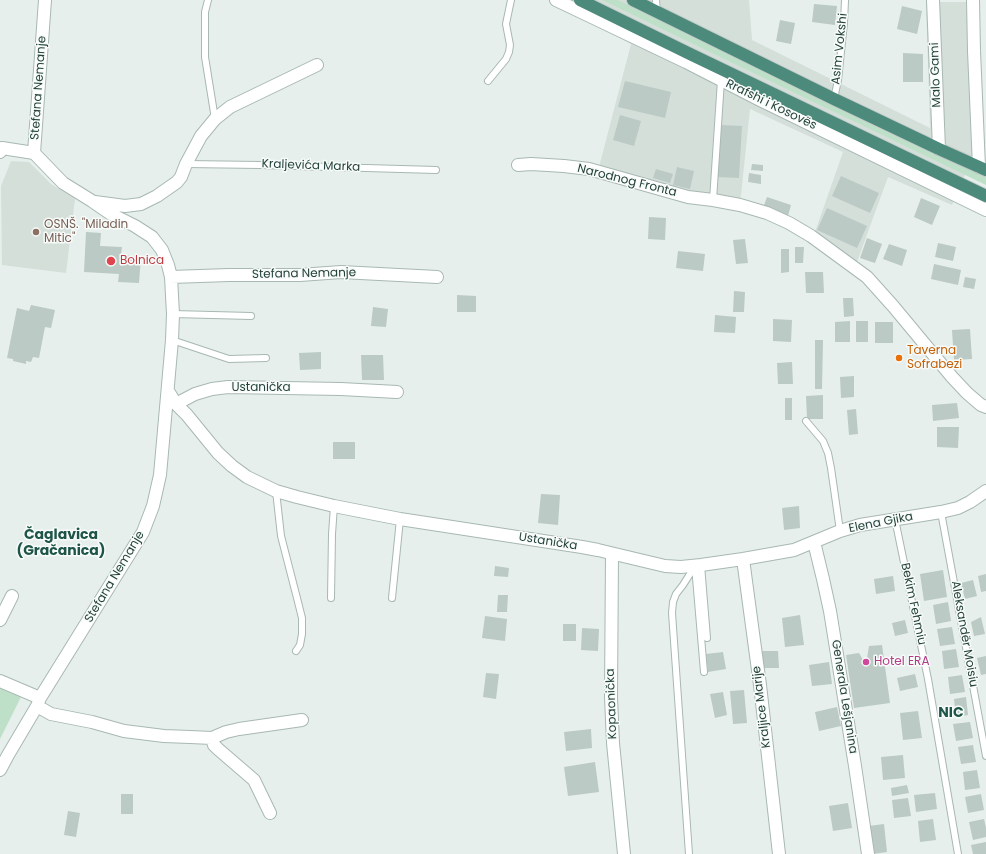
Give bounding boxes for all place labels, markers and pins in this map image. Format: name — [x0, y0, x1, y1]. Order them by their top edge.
place label: OSNŠ. "Miladin Mitic" — [44, 218, 128, 246]
marker: OSNŠ. "Miladin Mitic" — [31, 227, 41, 237]
place label: Bolnica — [120, 254, 164, 268]
marker: Bolnica — [105, 255, 117, 267]
place label: Taverna Sofrabezi — [907, 344, 962, 372]
marker: Taverna Sofrabezi — [894, 353, 904, 363]
place label: Hotel ERA — [874, 655, 929, 669]
marker: Hotel ERA — [861, 657, 871, 667]

